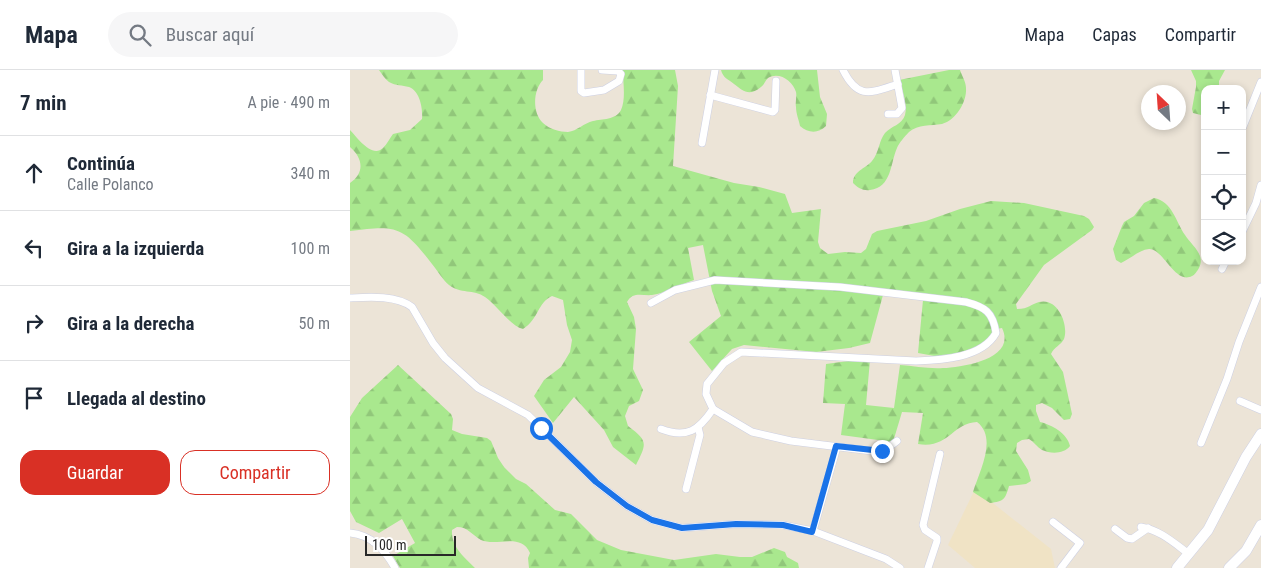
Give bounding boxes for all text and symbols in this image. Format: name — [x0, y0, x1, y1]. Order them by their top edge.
search box — [108, 12, 458, 57]
text: Mapa — [25, 21, 78, 49]
icon: search — [126, 21, 154, 49]
text: Buscar aquí — [166, 23, 254, 46]
text: Mapa — [1025, 24, 1064, 45]
text: Capas — [1092, 24, 1137, 45]
text: Compartir — [1165, 24, 1236, 45]
north arrow — [1141, 85, 1186, 130]
map controls — [1201, 85, 1246, 265]
button: + — [1201, 85, 1246, 130]
text: 7 min — [20, 91, 67, 115]
text: A pie · 490 m — [247, 93, 330, 112]
button: − — [1201, 130, 1246, 175]
text: Continúa — [67, 152, 135, 175]
icon: ahead — [20, 159, 48, 187]
text: 340 m — [291, 164, 330, 183]
text: Calle Polanco — [67, 175, 154, 194]
button: locate — [1201, 175, 1246, 220]
button: layers — [1201, 220, 1246, 265]
icon: left — [20, 234, 48, 262]
text: Gira a la izquierda — [67, 237, 204, 260]
text: 100 m — [291, 239, 330, 258]
icon: right — [20, 309, 48, 337]
text: Gira a la derecha — [67, 312, 194, 335]
text: 50 m — [298, 314, 330, 333]
icon: arrive — [20, 384, 48, 412]
text: Llegada al destino — [67, 387, 206, 410]
route start — [530, 417, 553, 440]
route end — [871, 440, 894, 463]
button: Guardar — [20, 450, 170, 495]
button: Compartir — [180, 450, 330, 495]
scale bar — [365, 533, 456, 556]
text: 100 m — [372, 537, 407, 553]

